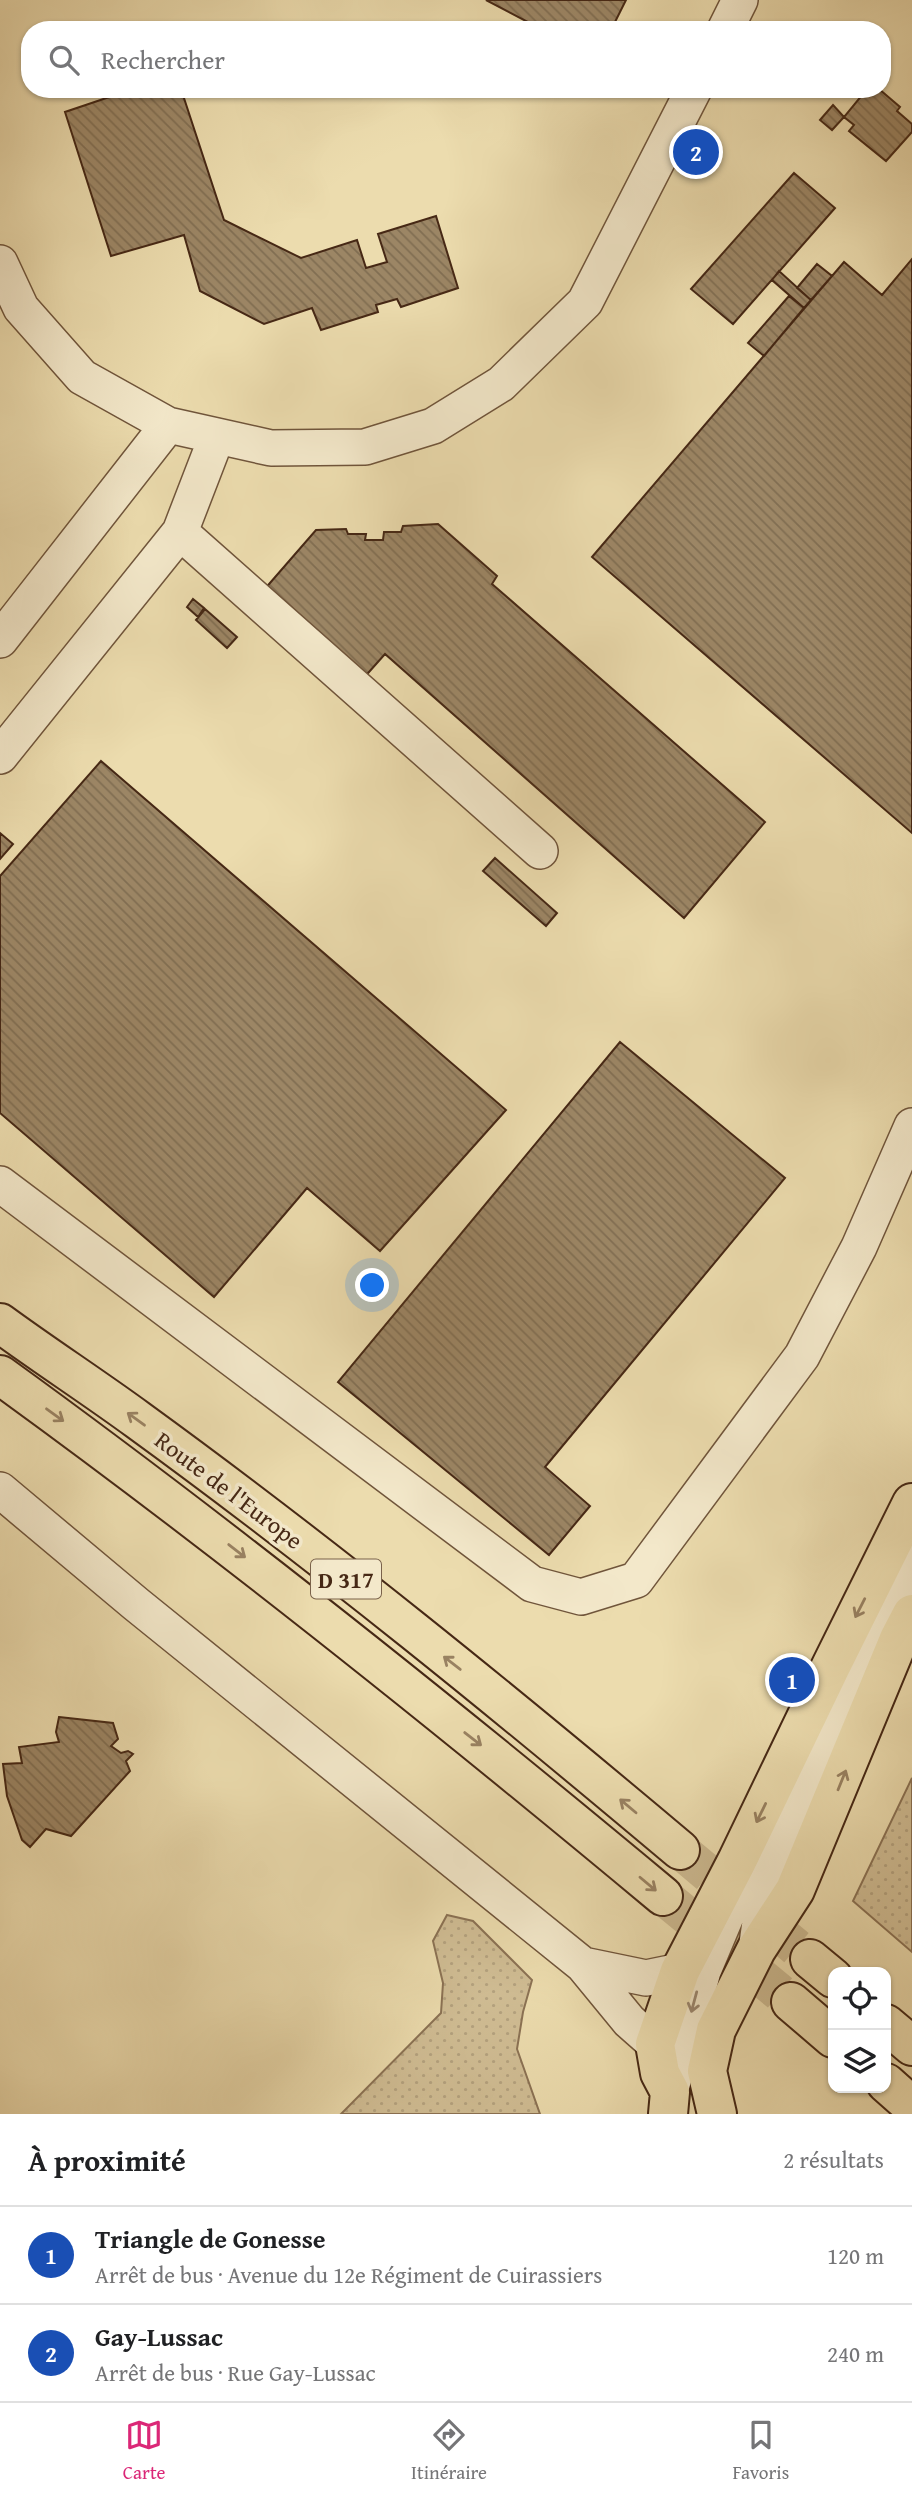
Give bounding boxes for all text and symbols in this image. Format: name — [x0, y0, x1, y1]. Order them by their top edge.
search box — [21, 21, 891, 98]
text: Rechercher — [101, 40, 225, 79]
icon: search — [45, 41, 83, 79]
pin: 2 — [673, 126, 719, 178]
your location — [355, 1268, 389, 1302]
one-way arrow — [45, 1408, 64, 1423]
one-way arrow — [127, 1412, 146, 1426]
street label: Route de l'Europe — [148, 1423, 310, 1557]
one-way arrow — [228, 1544, 246, 1559]
road number: D 317 — [311, 1560, 381, 1598]
one-way arrow — [852, 1597, 866, 1618]
pin: 1 — [769, 1654, 815, 1706]
one-way arrow — [443, 1655, 461, 1670]
one-way arrow — [463, 1732, 481, 1747]
one-way arrow — [836, 1769, 849, 1791]
one-way arrow — [619, 1799, 637, 1815]
one-way arrow — [753, 1802, 767, 1823]
one-way arrow — [639, 1876, 657, 1892]
map controls — [828, 1967, 891, 2093]
button: locate — [828, 1967, 891, 2030]
one-way arrow — [687, 1991, 700, 2013]
button: layers — [828, 2030, 891, 2093]
text: À proximité — [28, 2138, 186, 2182]
text: 2 résultats — [783, 2143, 884, 2176]
text: Triangle de Gonesse — [95, 2219, 326, 2258]
text: 1 — [45, 2239, 57, 2272]
text: 120 m — [827, 2239, 884, 2272]
text: Arrêt de bus · Avenue du 12e Régiment de Cuirassiers — [95, 2258, 602, 2291]
text: Gay-Lussac — [95, 2317, 223, 2356]
text: 2 — [45, 2337, 57, 2370]
text: 240 m — [827, 2337, 884, 2370]
text: Arrêt de bus · Rue Gay-Lussac — [95, 2356, 376, 2389]
tab: Carte — [123, 2416, 166, 2486]
tab: Itinéraire — [411, 2416, 487, 2486]
tab: Favoris — [733, 2416, 789, 2486]

